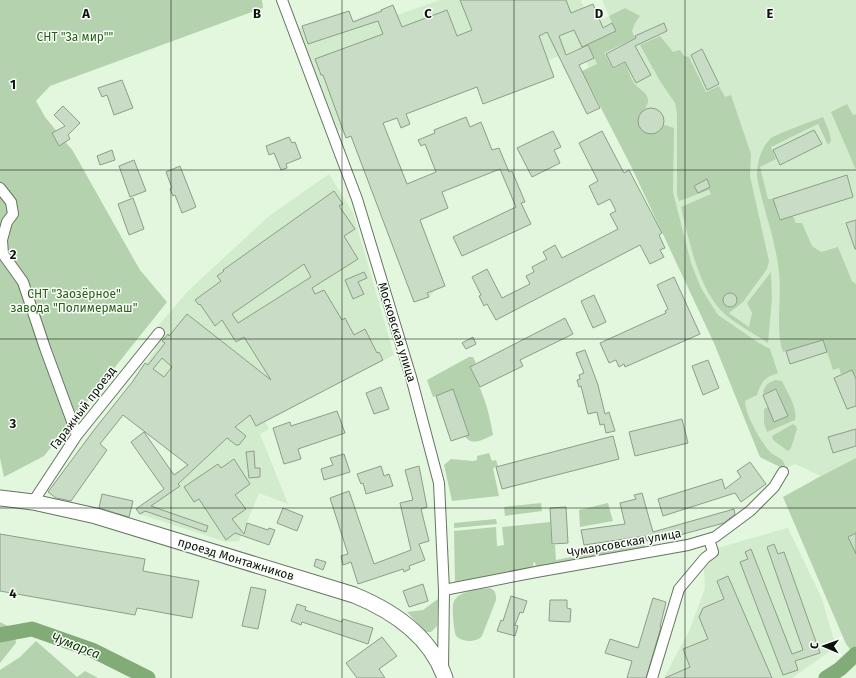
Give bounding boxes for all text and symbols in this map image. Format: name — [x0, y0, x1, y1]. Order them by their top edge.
text: A — [81, 6, 90, 21]
text: B — [253, 6, 261, 21]
text: C — [424, 6, 432, 21]
text: D — [595, 6, 604, 21]
text: E — [767, 6, 774, 21]
park label: СНТ "За мир"" — [37, 30, 114, 44]
text: 1 — [10, 77, 16, 92]
text: 2 — [10, 247, 17, 262]
street label: Московская улица — [375, 280, 419, 384]
park label: СНТ "Заозёрное" завода "Полимермаш" — [11, 287, 138, 315]
street label: Гаражный проезд — [47, 364, 119, 452]
text: 3 — [9, 416, 17, 431]
street label: Чумарсовская улица — [566, 526, 682, 560]
street label: проезд Монтажников — [176, 535, 296, 583]
text: 4 — [9, 586, 17, 601]
north arrow — [804, 626, 844, 666]
water label: Чумарса — [49, 629, 102, 662]
text: С — [808, 642, 821, 649]

